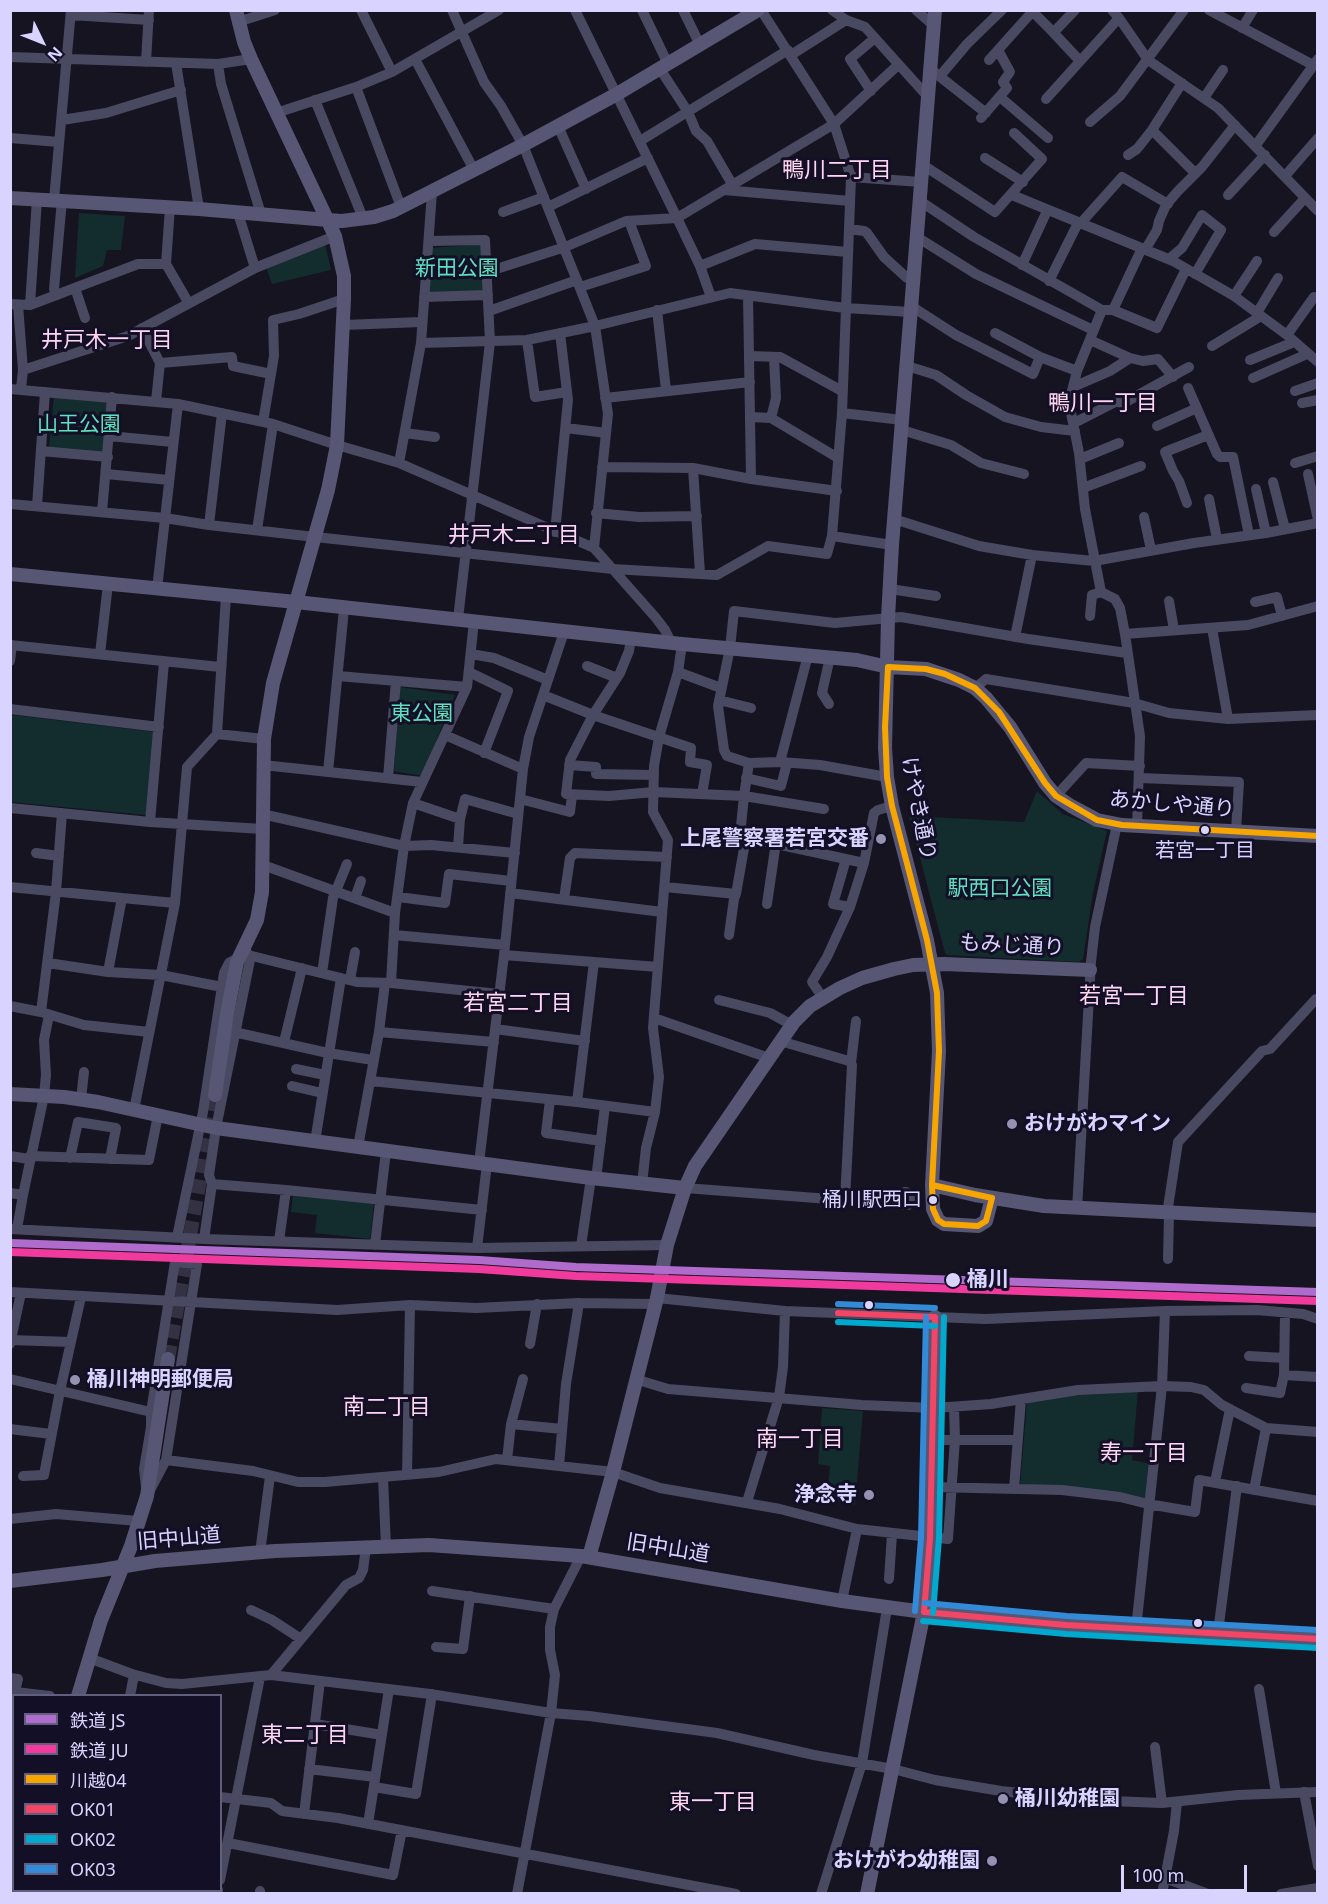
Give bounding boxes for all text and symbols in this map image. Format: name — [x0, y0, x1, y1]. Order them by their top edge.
north arrow — [12, 12, 72, 72]
text: N — [43, 42, 68, 67]
district label: 鴨川二丁目 — [782, 158, 892, 184]
park label: 新田公園 — [415, 256, 499, 282]
district label: 井戸木一丁目 — [41, 328, 173, 354]
district label: 鴨川一丁目 — [1048, 391, 1158, 417]
park label: 山王公園 — [37, 412, 121, 438]
district label: 井戸木二丁目 — [448, 523, 580, 549]
park label: 東公園 — [391, 701, 453, 727]
street label: けやき通り — [896, 755, 940, 863]
street label: あかしや通り — [1108, 787, 1236, 823]
marker: 若宮一丁目 — [1199, 824, 1211, 836]
place label: 上尾警察署若宮交番 — [680, 826, 869, 852]
marker: 上尾警察署若宮交番 — [874, 832, 888, 846]
place label: 若宮一丁目 — [1155, 839, 1255, 863]
park label: 駅西口公園 — [948, 876, 1052, 902]
street label: もみじ通り — [959, 931, 1065, 961]
district label: 若宮一丁目 — [1079, 984, 1189, 1010]
district label: 若宮二丁目 — [463, 991, 573, 1017]
place label: おけがわマイン — [1024, 1111, 1171, 1137]
marker: おけがわマイン — [1005, 1117, 1019, 1131]
place label: 桶川駅西口 — [822, 1188, 922, 1212]
marker: 桶川駅西口 — [927, 1194, 939, 1206]
place label: 桶川 — [967, 1267, 1009, 1293]
marker: 桶川 — [944, 1271, 962, 1289]
unlabelled marker — [863, 1299, 875, 1311]
place label: 桶川神明郵便局 — [87, 1367, 234, 1393]
marker: 桶川神明郵便局 — [68, 1373, 82, 1387]
district label: 南二丁目 — [343, 1395, 431, 1421]
district label: 南一丁目 — [756, 1427, 844, 1453]
district label: 寿一丁目 — [1100, 1441, 1188, 1467]
place label: 浄念寺 — [794, 1482, 857, 1508]
marker: 浄念寺 — [862, 1488, 876, 1502]
street label: 旧中山道 — [136, 1523, 222, 1555]
street label: 旧中山道 — [625, 1530, 711, 1568]
unlabelled marker — [1192, 1617, 1204, 1629]
legend — [12, 1694, 222, 1892]
text: 鉄道 JS — [70, 1708, 125, 1732]
district label: 東二丁目 — [261, 1723, 349, 1749]
text: 鉄道 JU — [70, 1738, 129, 1762]
text: 川越04 — [70, 1768, 127, 1792]
place label: 桶川幼稚園 — [1015, 1786, 1120, 1812]
district label: 東一丁目 — [669, 1790, 757, 1816]
marker: 桶川幼稚園 — [996, 1792, 1010, 1806]
text: OK01 — [70, 1797, 116, 1821]
text: OK02 — [70, 1827, 116, 1851]
place label: おけがわ幼稚園 — [833, 1848, 980, 1874]
scale bar — [1124, 1853, 1250, 1891]
marker: おけがわ幼稚園 — [985, 1854, 999, 1868]
text: OK03 — [70, 1857, 116, 1881]
text: 100 m — [1132, 1863, 1184, 1887]

